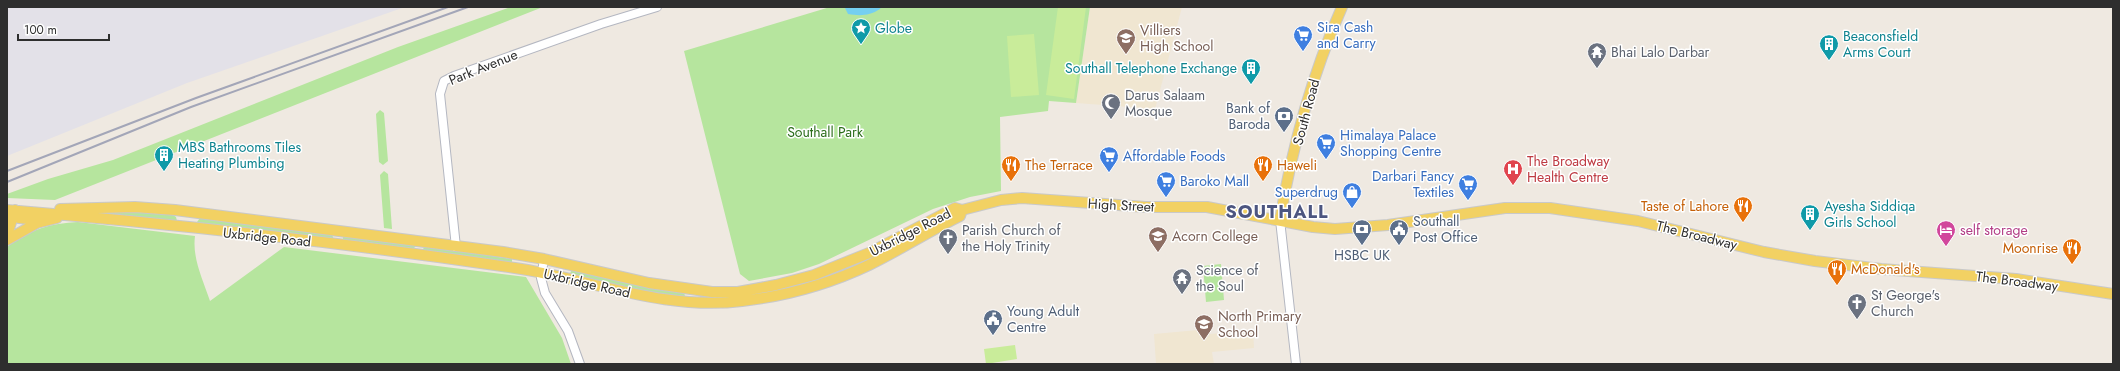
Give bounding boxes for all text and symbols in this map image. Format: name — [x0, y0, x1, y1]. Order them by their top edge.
scale bar — [18, 16, 109, 42]
place icon: Globe — [850, 17, 872, 45]
place label: Sira Cash and Carry — [1317, 17, 1377, 53]
place label: Globe — [875, 18, 912, 38]
place label: Villiers High School — [1140, 20, 1213, 56]
text: 100 m — [24, 21, 57, 39]
supermarket icon: Sira Cash and Carry — [1292, 24, 1314, 52]
place label: Beaconsfield Arms Court — [1843, 26, 1918, 62]
school or university icon: Villiers High School — [1115, 27, 1137, 55]
building icon: Beaconsfield Arms Court — [1818, 33, 1840, 61]
temple icon: Bhai Lalo Darbar — [1586, 41, 1608, 69]
place label: Bhai Lalo Darbar — [1611, 42, 1710, 62]
street label: Park Avenue — [446, 44, 520, 90]
building icon: Southall Telephone Exchange — [1240, 57, 1262, 85]
place label: Southall Telephone Exchange — [1065, 58, 1237, 78]
street label: South Road — [1288, 77, 1324, 147]
place label: Darus Salaam Mosque — [1125, 85, 1205, 121]
mosque icon: Darus Salaam Mosque — [1100, 92, 1122, 120]
place label: Bank of Baroda — [1226, 98, 1271, 134]
bank icon: Bank of Baroda — [1273, 105, 1295, 133]
park label: Southall Park — [787, 122, 864, 142]
place label: Himalaya Palace Shopping Centre — [1340, 125, 1441, 161]
supermarket icon: Himalaya Palace Shopping Centre — [1315, 132, 1337, 160]
place label: MBS Bathrooms Tiles Heating Plumbing — [178, 137, 302, 173]
building icon: MBS Bathrooms Tiles Heating Plumbing — [153, 144, 175, 172]
supermarket icon: Affordable Foods — [1098, 145, 1120, 173]
place label: Affordable Foods — [1123, 146, 1226, 166]
place label: The Broadway Health Centre — [1527, 151, 1610, 187]
restaurant icon: The Terrace — [1000, 154, 1022, 182]
restaurant icon: Haweli — [1252, 154, 1274, 182]
place label: The Terrace — [1025, 155, 1093, 175]
place label: Haweli — [1277, 155, 1317, 175]
hospital icon: The Broadway Health Centre — [1502, 158, 1524, 186]
place label: Darbari Fancy Textiles — [1372, 166, 1455, 202]
supermarket icon: Baroko Mall — [1155, 170, 1177, 198]
place label: Baroko Mall — [1180, 171, 1249, 191]
supermarket icon: Darbari Fancy Textiles — [1457, 173, 1479, 201]
shop icon: Superdrug — [1341, 181, 1363, 209]
place label: Superdrug — [1275, 182, 1338, 202]
street label: High Street — [1087, 193, 1155, 217]
restaurant icon: Taste of Lahore — [1732, 195, 1754, 223]
place label: Taste of Lahore — [1641, 196, 1729, 216]
place label: Ayesha Siddiqa Girls School — [1824, 196, 1915, 232]
district label: SOUTHALL — [1225, 199, 1329, 225]
street label: Uxbridge Road — [866, 203, 954, 261]
building icon: Ayesha Siddiqa Girls School — [1799, 203, 1821, 231]
place label: Southall Post Office — [1413, 211, 1478, 247]
street label: The Broadway — [1655, 215, 1740, 255]
bank icon: HSBC UK — [1351, 218, 1373, 246]
public building icon: Southall Post Office — [1388, 218, 1410, 246]
hotel icon: self storage — [1935, 219, 1957, 247]
place label: Parish Church of the Holy Trinity — [962, 220, 1061, 256]
place label: self storage — [1960, 220, 2028, 240]
street label: Uxbridge Road — [222, 222, 312, 252]
school or university icon: Acorn College — [1147, 225, 1169, 253]
place label: Acorn College — [1172, 226, 1258, 246]
church icon: Parish Church of the Holy Trinity — [937, 227, 959, 255]
restaurant icon: Moonrise — [2061, 237, 2083, 265]
place label: Moonrise — [2003, 238, 2058, 258]
place label: HSBC UK — [1334, 245, 1390, 265]
restaurant icon: McDonald's — [1826, 258, 1848, 286]
place label: McDonald's — [1851, 259, 1920, 279]
place label: Science of the Soul — [1196, 260, 1259, 296]
street label: Uxbridge Road — [542, 263, 632, 303]
street label: The Broadway — [1975, 266, 2060, 296]
temple icon: Science of the Soul — [1171, 267, 1193, 295]
place label: St George's Church — [1871, 285, 1940, 321]
church icon: St George's Church — [1846, 292, 1868, 320]
place label: Young Adult Centre — [1007, 301, 1080, 337]
place label: North Primary School — [1218, 306, 1302, 342]
public building icon: Young Adult Centre — [982, 308, 1004, 336]
school or university icon: North Primary School — [1193, 313, 1215, 341]

